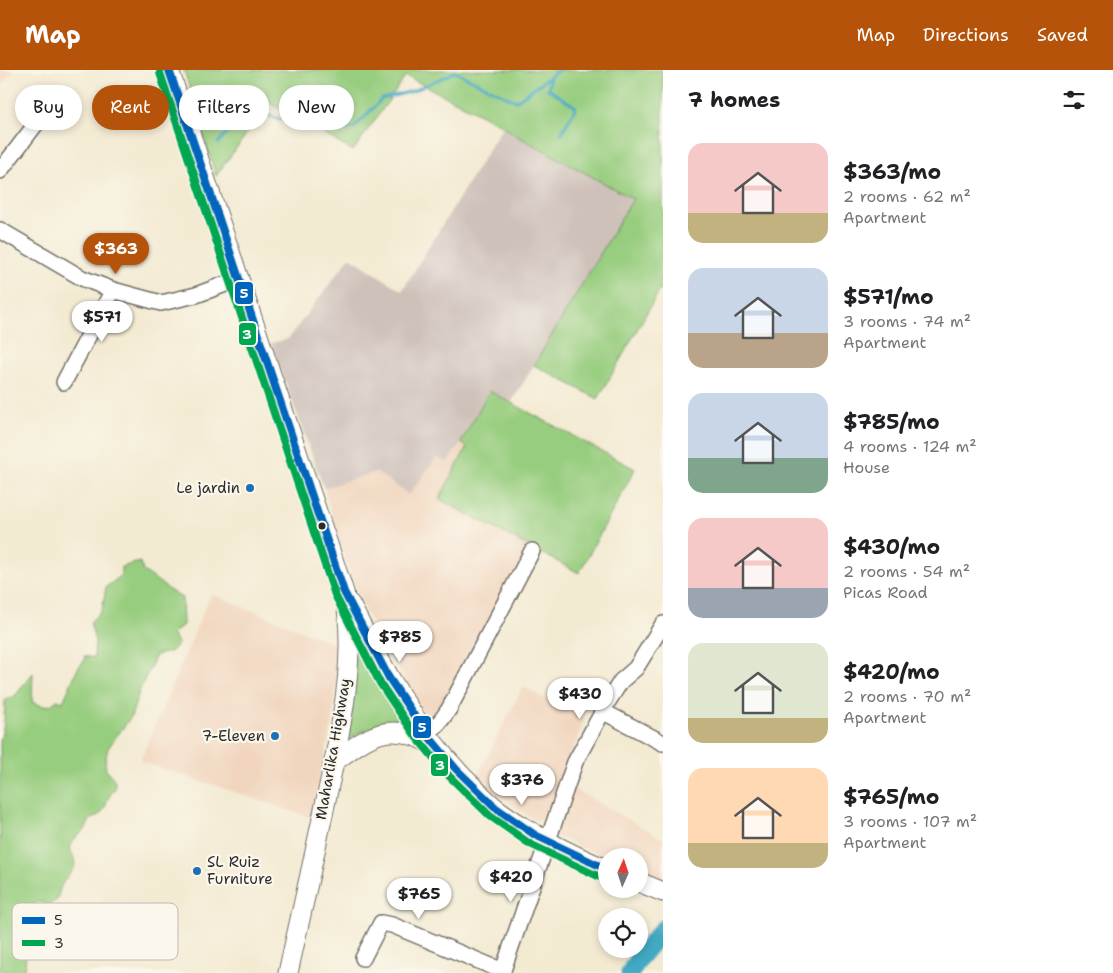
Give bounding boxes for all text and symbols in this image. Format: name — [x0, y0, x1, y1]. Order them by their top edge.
text: Map — [25, 19, 81, 51]
text: Map — [857, 23, 895, 47]
text: Directions — [923, 23, 1009, 47]
text: Saved — [1037, 23, 1088, 47]
chip: Buy — [15, 85, 82, 130]
chip: Rent — [92, 85, 169, 130]
chip: Filters — [179, 85, 269, 130]
chip: New — [279, 85, 354, 130]
text: 7 homes — [688, 86, 780, 114]
icon: filters — [1060, 86, 1088, 114]
text: $363/mo — [843, 158, 941, 186]
icon: home — [728, 163, 788, 223]
text: 2 rooms · 62 m² — [843, 186, 971, 207]
text: Apartment — [843, 207, 926, 228]
pin: $363 — [86, 232, 146, 275]
text: $363 — [94, 238, 138, 259]
line badge: 5 — [234, 281, 254, 305]
text: $571/mo — [843, 283, 934, 311]
text: 5 — [240, 284, 249, 302]
icon: home — [728, 288, 788, 348]
pin: $571 — [72, 300, 132, 343]
text: $571 — [83, 306, 121, 327]
text: 3 rooms · 74 m² — [843, 311, 971, 332]
line badge: 3 — [238, 322, 257, 346]
text: 3 — [242, 325, 252, 343]
text: Apartment — [843, 332, 926, 353]
text: $785/mo — [843, 408, 940, 436]
icon: home — [728, 413, 788, 473]
text: 4 rooms · 124 m² — [843, 436, 977, 457]
text: House — [843, 457, 890, 478]
place label: Le jardin — [176, 478, 240, 498]
marker: Le jardin — [244, 482, 256, 494]
unlabelled marker — [317, 521, 327, 531]
text: $430/mo — [843, 533, 940, 561]
icon: home — [728, 538, 788, 598]
text: 2 rooms · 54 m² — [843, 561, 970, 582]
text: Picas Road — [843, 582, 928, 603]
pin: $785 — [370, 620, 430, 663]
text: $785 — [379, 626, 421, 647]
text: $420/mo — [843, 658, 940, 686]
icon: home — [728, 663, 788, 723]
street label: Maharlika Highway — [311, 677, 355, 821]
pin: $430 — [550, 678, 610, 720]
text: $430 — [558, 683, 602, 704]
text: 2 rooms · 70 m² — [843, 686, 971, 707]
text: Apartment — [843, 707, 926, 728]
line badge: 5 — [412, 715, 432, 739]
text: 5 — [418, 718, 427, 736]
place label: 7-Eleven — [202, 726, 265, 746]
marker: 7-Eleven — [269, 730, 281, 742]
line badge: 3 — [430, 753, 449, 777]
text: 3 — [435, 756, 445, 774]
pin: $376 — [492, 764, 552, 806]
text: $376 — [500, 769, 544, 790]
text: $765/mo — [843, 783, 939, 811]
icon: home — [728, 788, 788, 848]
text: 3 rooms · 107 m² — [843, 811, 977, 832]
text: Apartment — [843, 832, 926, 853]
north arrow — [598, 848, 648, 898]
map controls — [598, 848, 648, 958]
place label: SL Ruiz Furniture — [207, 852, 273, 889]
pin: $420 — [481, 860, 541, 903]
marker: SL Ruiz Furniture — [191, 865, 203, 877]
text: $420 — [489, 866, 533, 887]
pin: $765 — [389, 878, 449, 920]
text: $765 — [398, 883, 440, 904]
legend — [12, 903, 178, 960]
button: locate — [598, 908, 648, 958]
text: 5 — [54, 911, 63, 929]
text: 3 — [54, 934, 64, 952]

